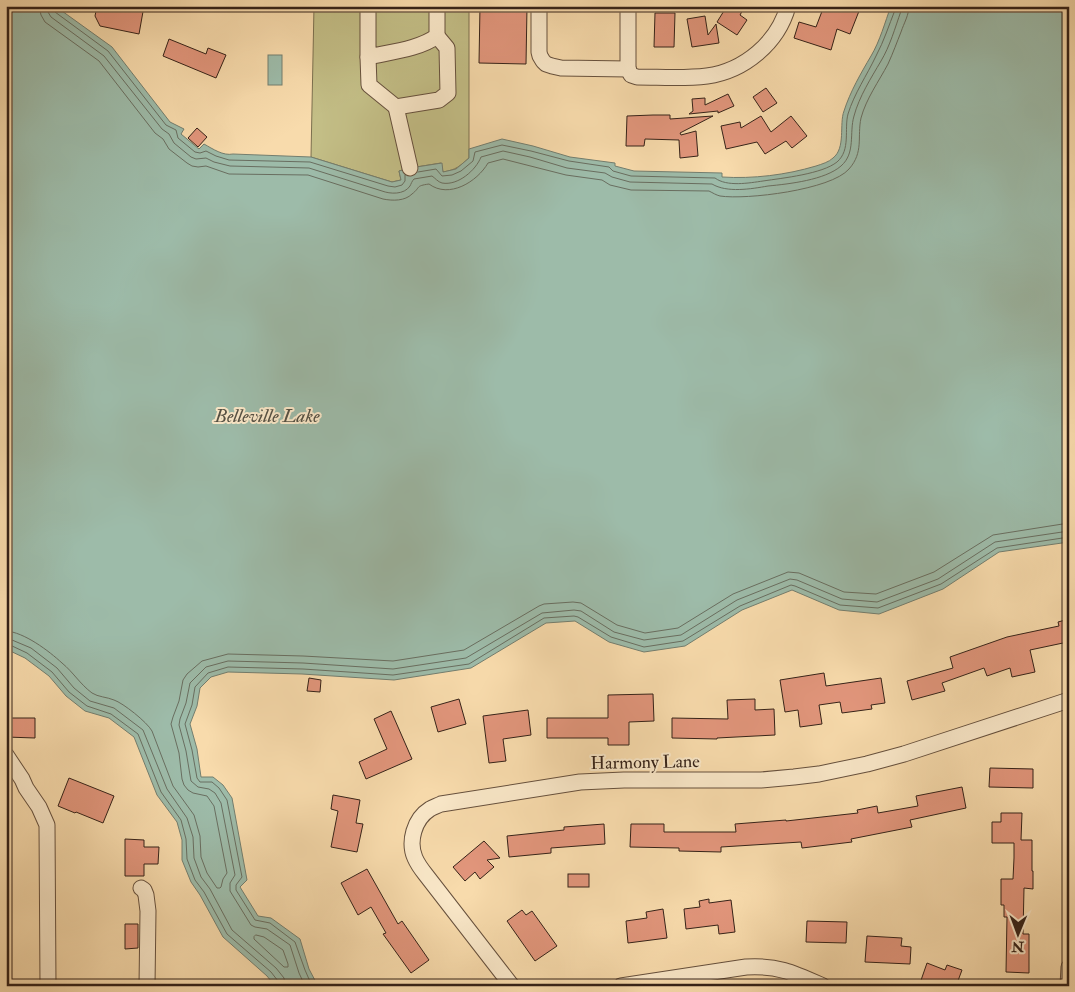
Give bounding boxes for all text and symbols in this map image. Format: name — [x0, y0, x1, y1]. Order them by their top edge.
water label: Belleville Lake — [213, 404, 320, 428]
street label: Harmony Lane — [590, 750, 700, 775]
north arrow — [992, 910, 1042, 960]
text: N — [1011, 938, 1025, 955]

